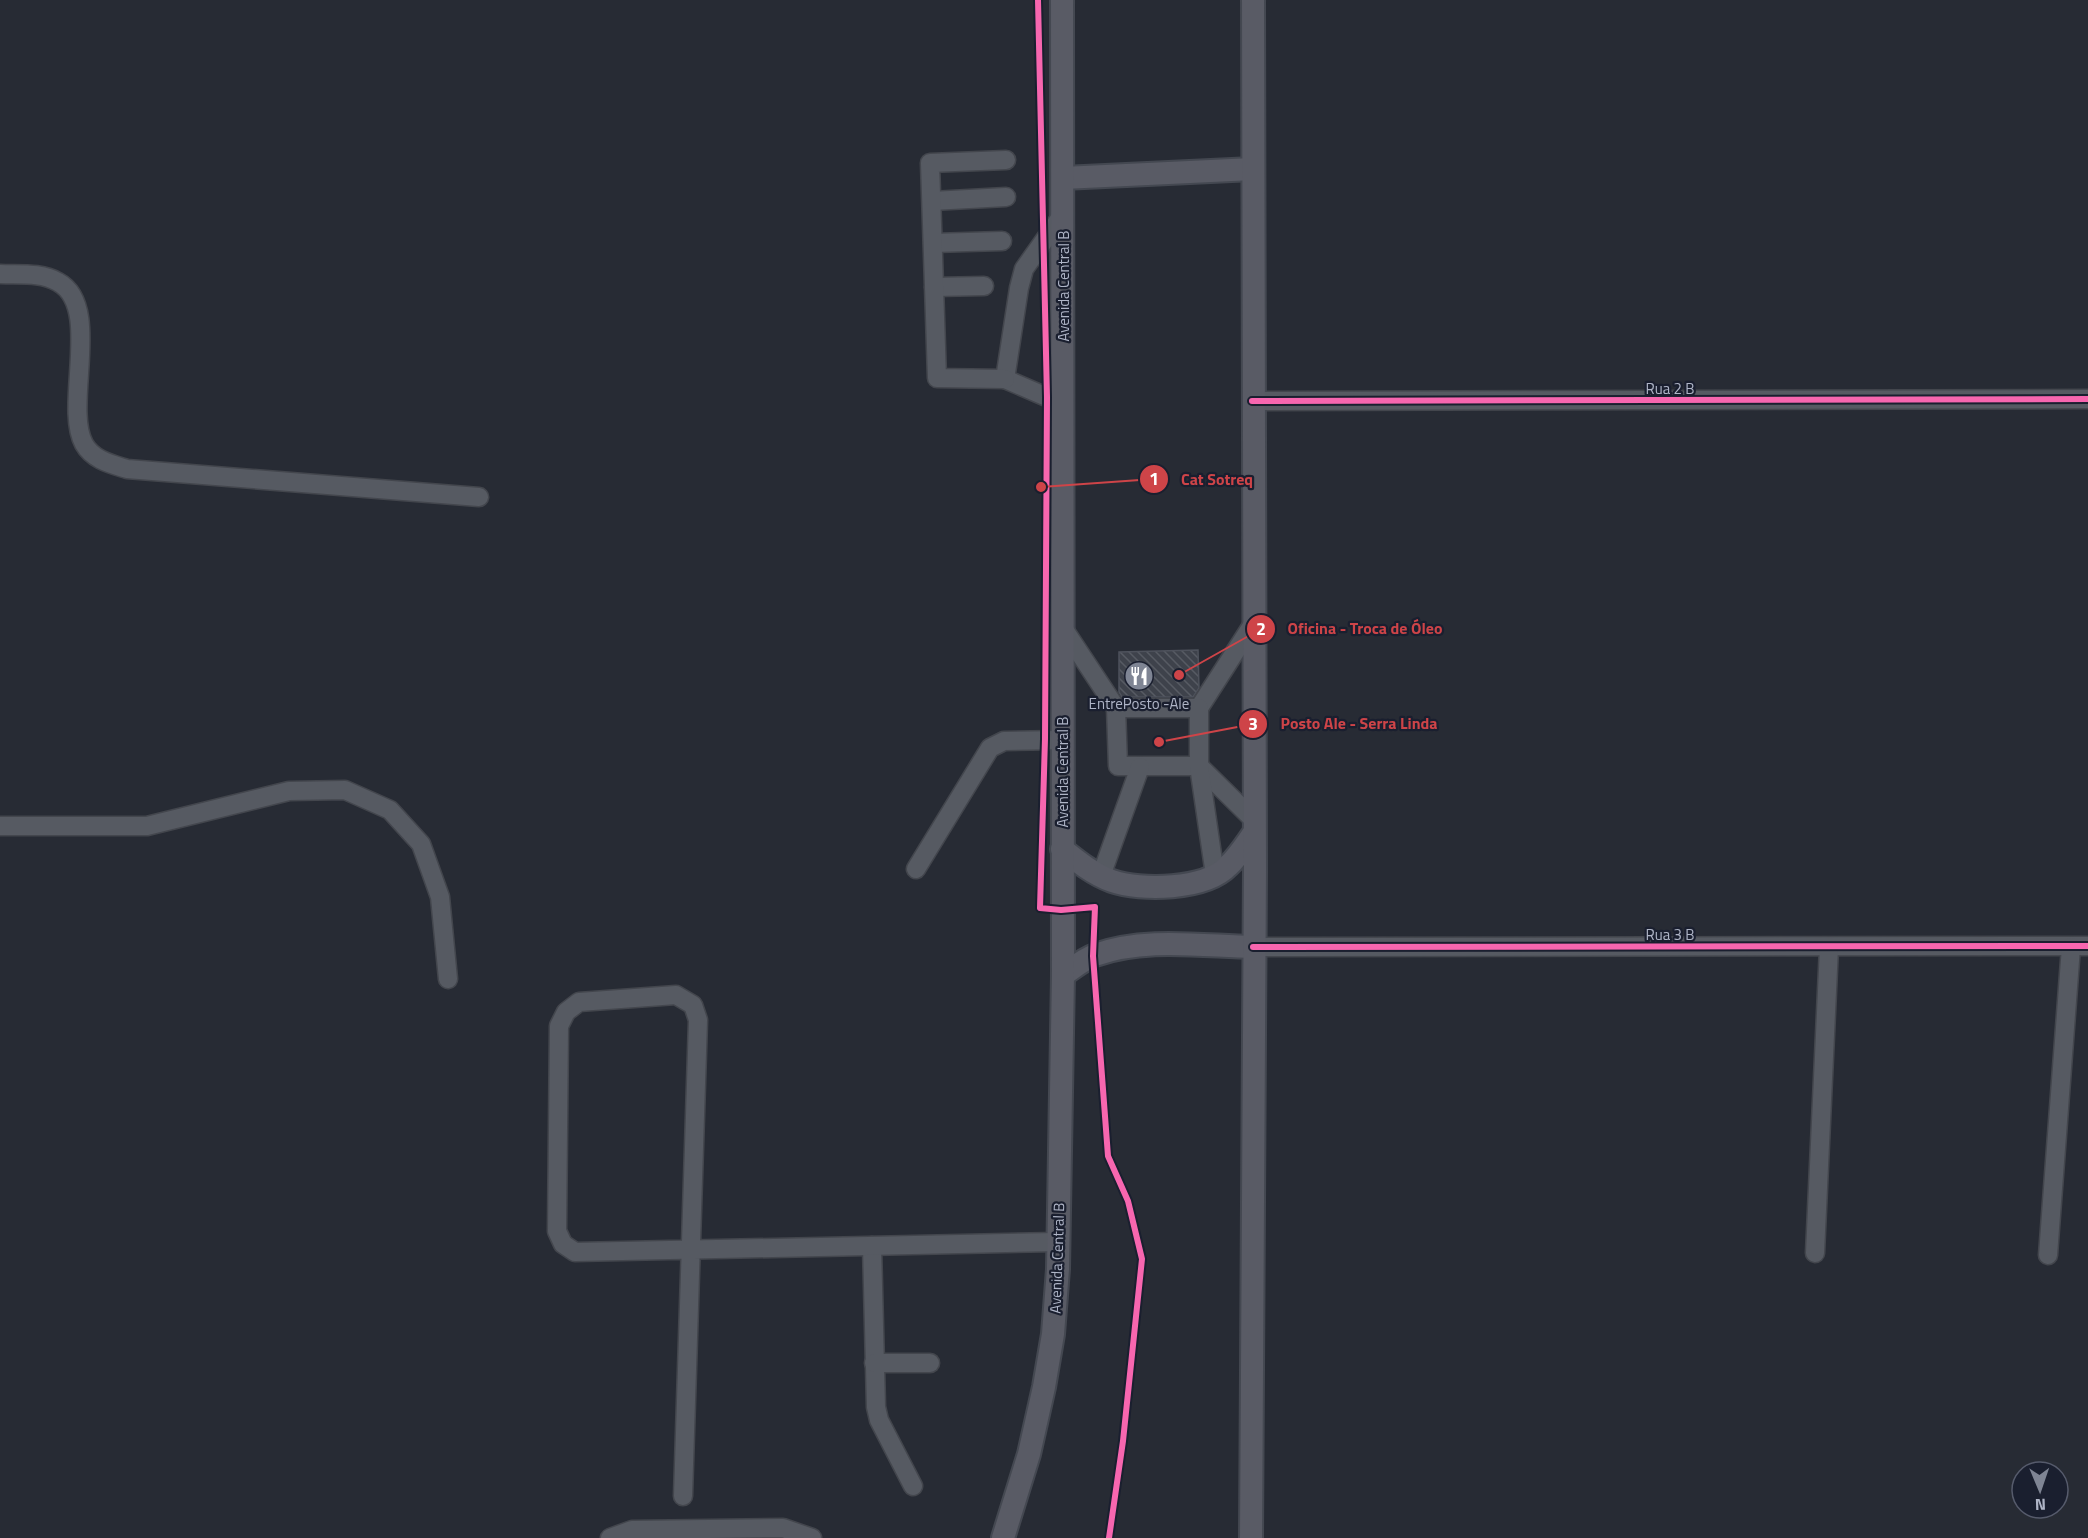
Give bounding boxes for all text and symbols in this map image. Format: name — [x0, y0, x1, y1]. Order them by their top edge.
street label: Avenida Central B — [1052, 231, 1075, 342]
street label: Rua 2 B — [1646, 377, 1694, 400]
callout: Cat Sotreq — [1139, 462, 1265, 496]
text: 1 — [1149, 465, 1159, 492]
text: Cat Sotreq — [1181, 467, 1253, 491]
callout: Oficina - Troca de Óleo — [1246, 612, 1455, 646]
text: 2 — [1256, 615, 1266, 642]
text: Oficina - Troca de Óleo — [1288, 616, 1442, 640]
restaurant icon: EntrePosto -Ale — [1123, 660, 1155, 692]
place label: EntrePosto -Ale — [1089, 692, 1189, 715]
callout: Posto Ale - Serra Linda — [1238, 707, 1449, 741]
text: 3 — [1248, 710, 1258, 737]
text: Posto Ale - Serra Linda — [1281, 711, 1437, 735]
street label: Avenida Central B — [1051, 717, 1074, 828]
street label: Rua 3 B — [1646, 923, 1694, 946]
street label: Avenida Central B — [1044, 1202, 1070, 1314]
north arrow — [2010, 1460, 2070, 1520]
text: N — [2035, 1493, 2046, 1517]

